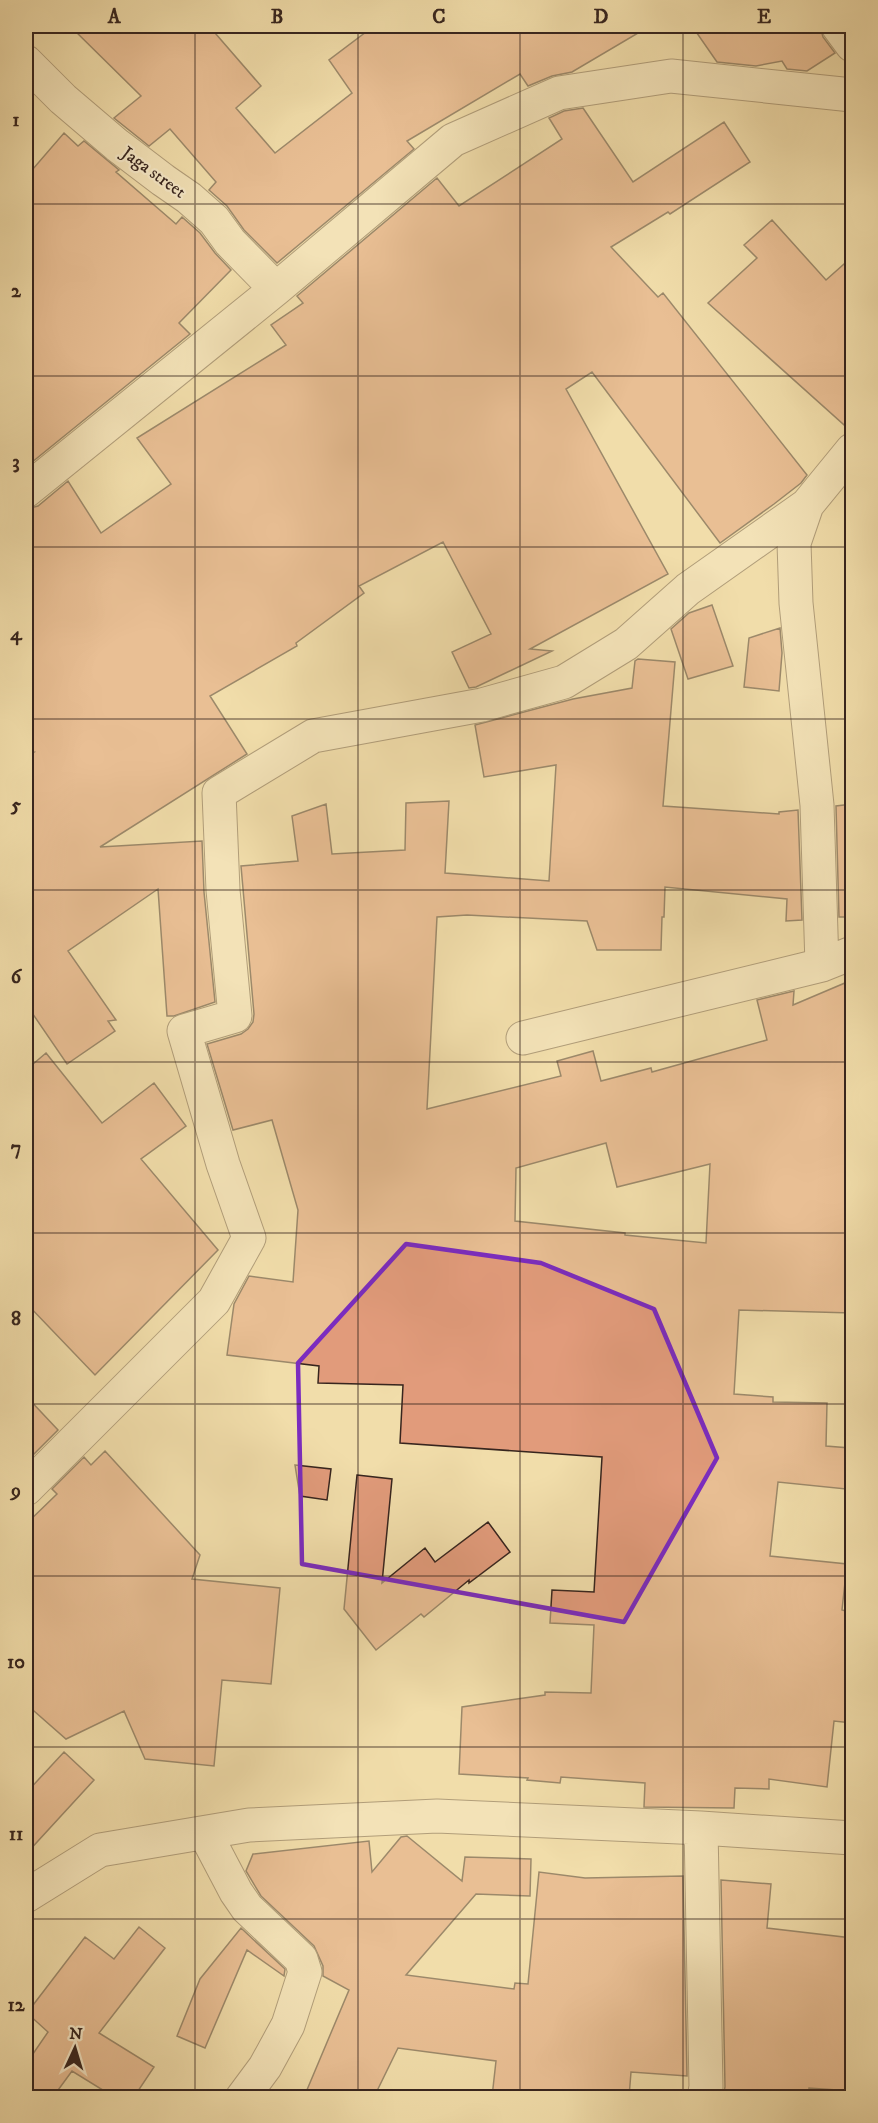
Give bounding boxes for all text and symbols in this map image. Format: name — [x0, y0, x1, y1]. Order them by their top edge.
text: A — [107, 5, 122, 30]
text: B — [271, 5, 283, 30]
text: C — [432, 5, 446, 30]
text: D — [594, 5, 609, 30]
text: E — [757, 5, 771, 30]
text: 1 — [12, 108, 20, 133]
street label: Jaga street — [115, 141, 190, 204]
text: 2 — [11, 279, 22, 304]
text: 3 — [12, 450, 20, 475]
text: 4 — [10, 622, 23, 647]
text: 5 — [10, 793, 21, 818]
text: 6 — [11, 965, 23, 990]
text: 7 — [11, 1136, 21, 1161]
text: 8 — [11, 1307, 21, 1332]
text: 9 — [9, 1479, 21, 1504]
text: 10 — [7, 1650, 25, 1675]
text: 11 — [9, 1822, 23, 1847]
text: 12 — [7, 1993, 26, 2018]
north arrow — [45, 2018, 105, 2078]
text: N — [69, 2024, 83, 2044]

